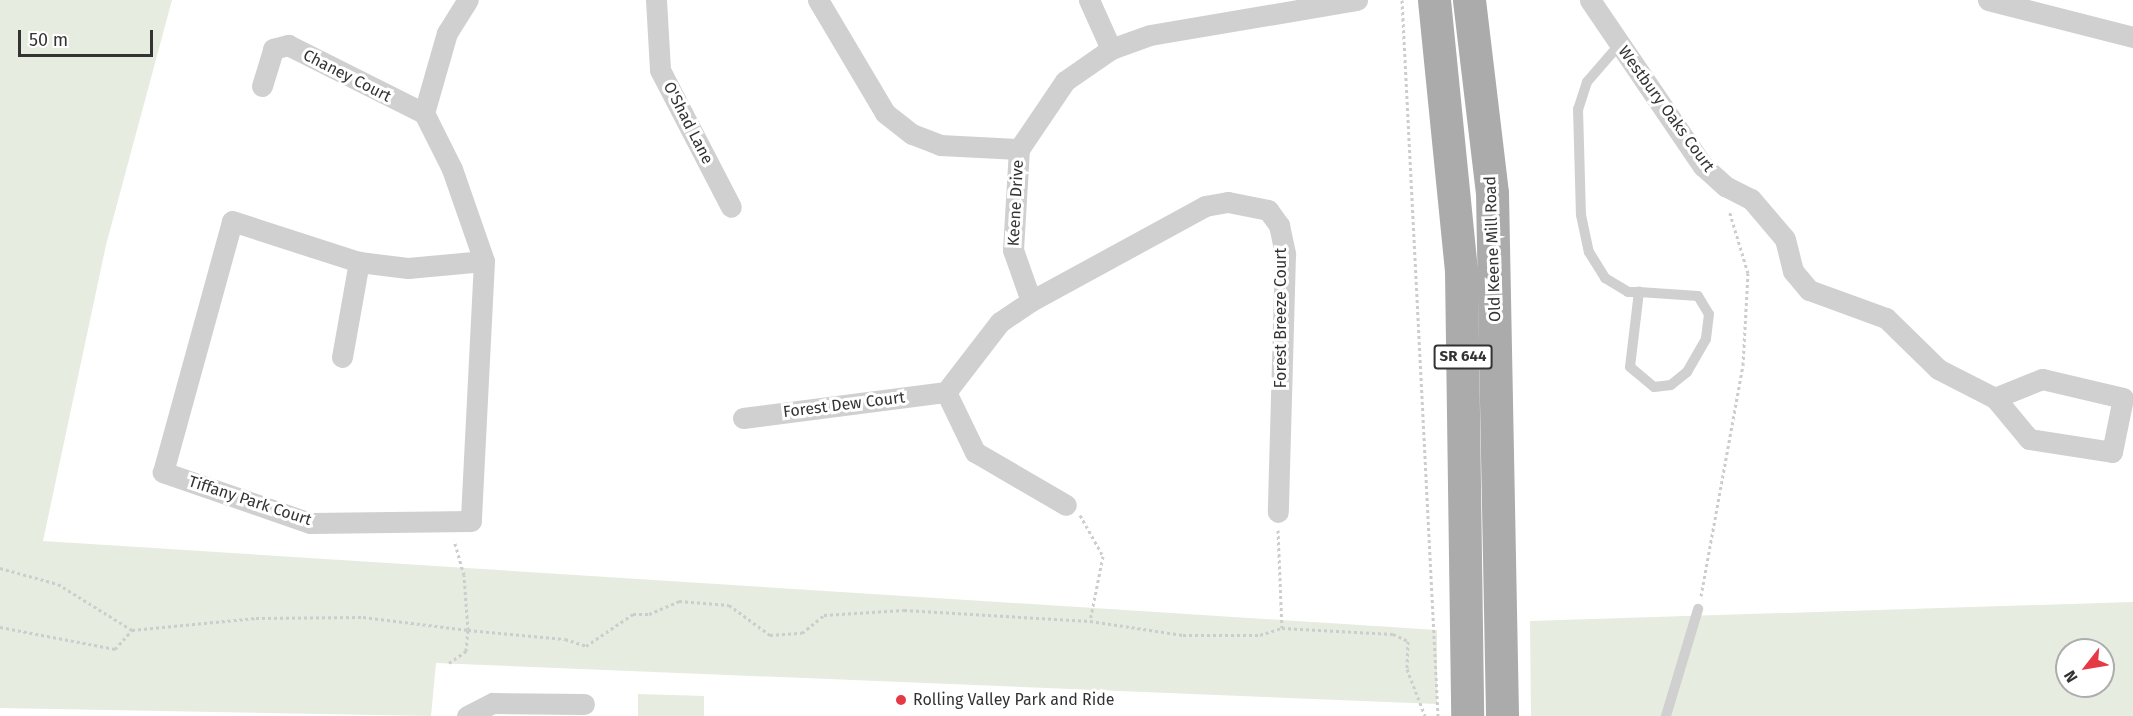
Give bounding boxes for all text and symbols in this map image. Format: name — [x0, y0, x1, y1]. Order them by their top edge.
scale bar — [21, 18, 156, 56]
text: 50 m — [29, 29, 68, 51]
street label: Westbury Oaks Court — [1614, 42, 1718, 176]
street label: Chaney Court — [300, 46, 394, 106]
street label: O'Shad Lane — [659, 79, 717, 167]
street label: Keene Drive — [1004, 159, 1028, 247]
street label: Old Keene Mill Road — [1481, 176, 1505, 322]
street label: Forest Breeze Court — [1271, 248, 1291, 388]
road number: SR 644 — [1433, 345, 1493, 369]
street label: Forest Dew Court — [782, 388, 906, 422]
street label: Tiffany Park Court — [186, 472, 314, 530]
north arrow — [2055, 638, 2115, 698]
text: N — [2060, 667, 2082, 686]
place label: Rolling Valley Park and Ride — [913, 690, 1115, 710]
marker: Rolling Valley Park and Ride — [894, 693, 908, 707]

